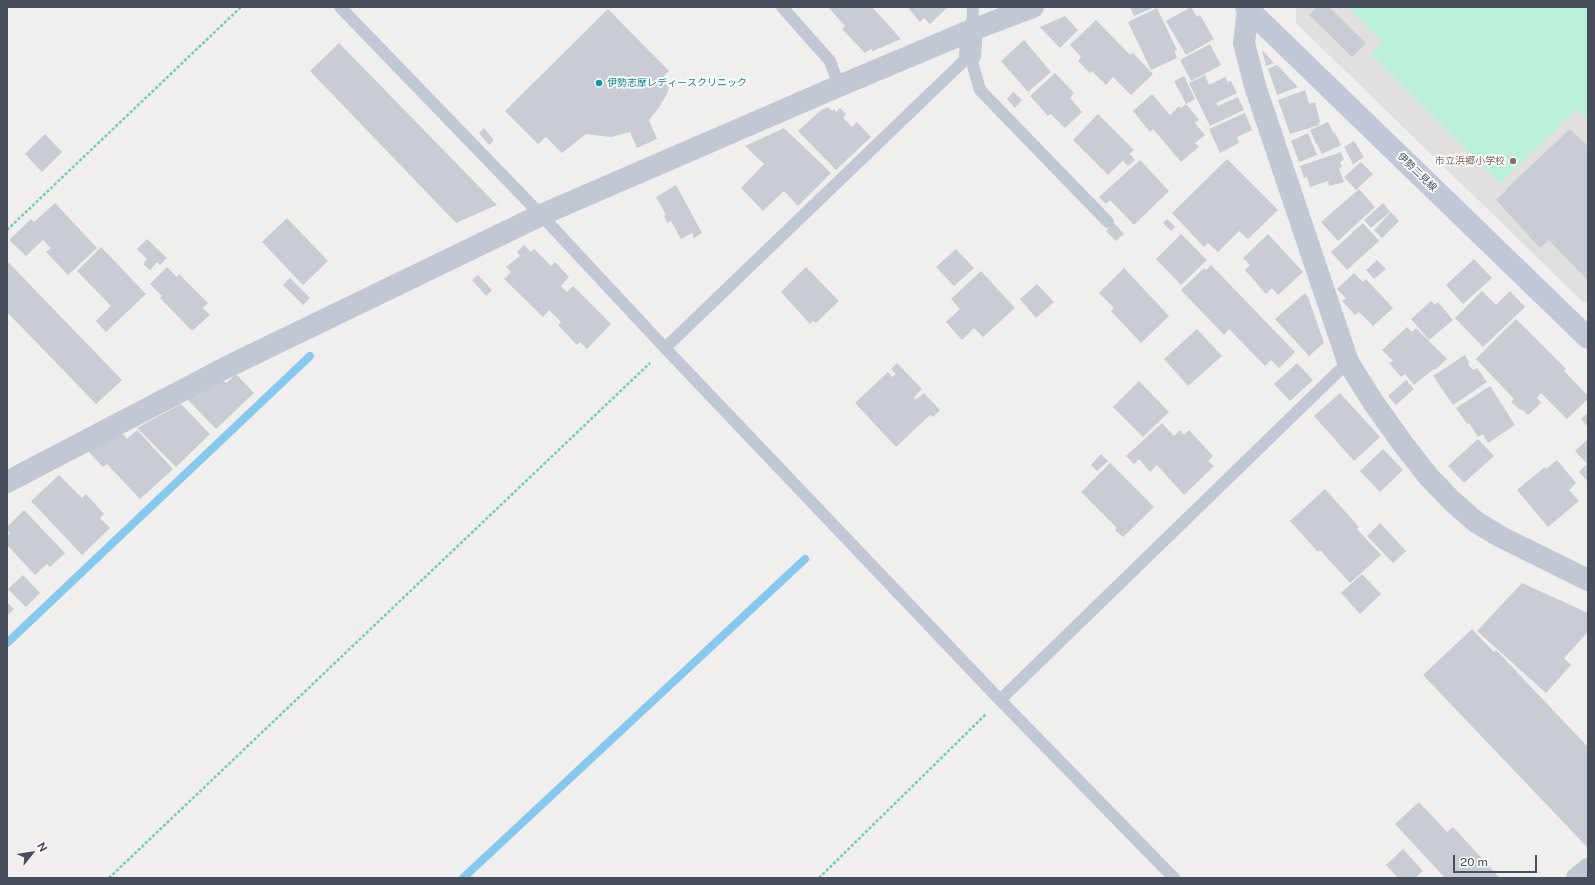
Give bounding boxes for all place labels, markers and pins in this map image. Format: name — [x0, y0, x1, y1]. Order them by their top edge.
place label: 伊勢志摩レディースクリニック — [607, 77, 747, 89]
marker: 伊勢志摩レディースクリニック — [594, 78, 604, 88]
place label: 市立浜郷小学校 — [1435, 155, 1505, 167]
marker: 市立浜郷小学校 — [1508, 156, 1518, 166]

